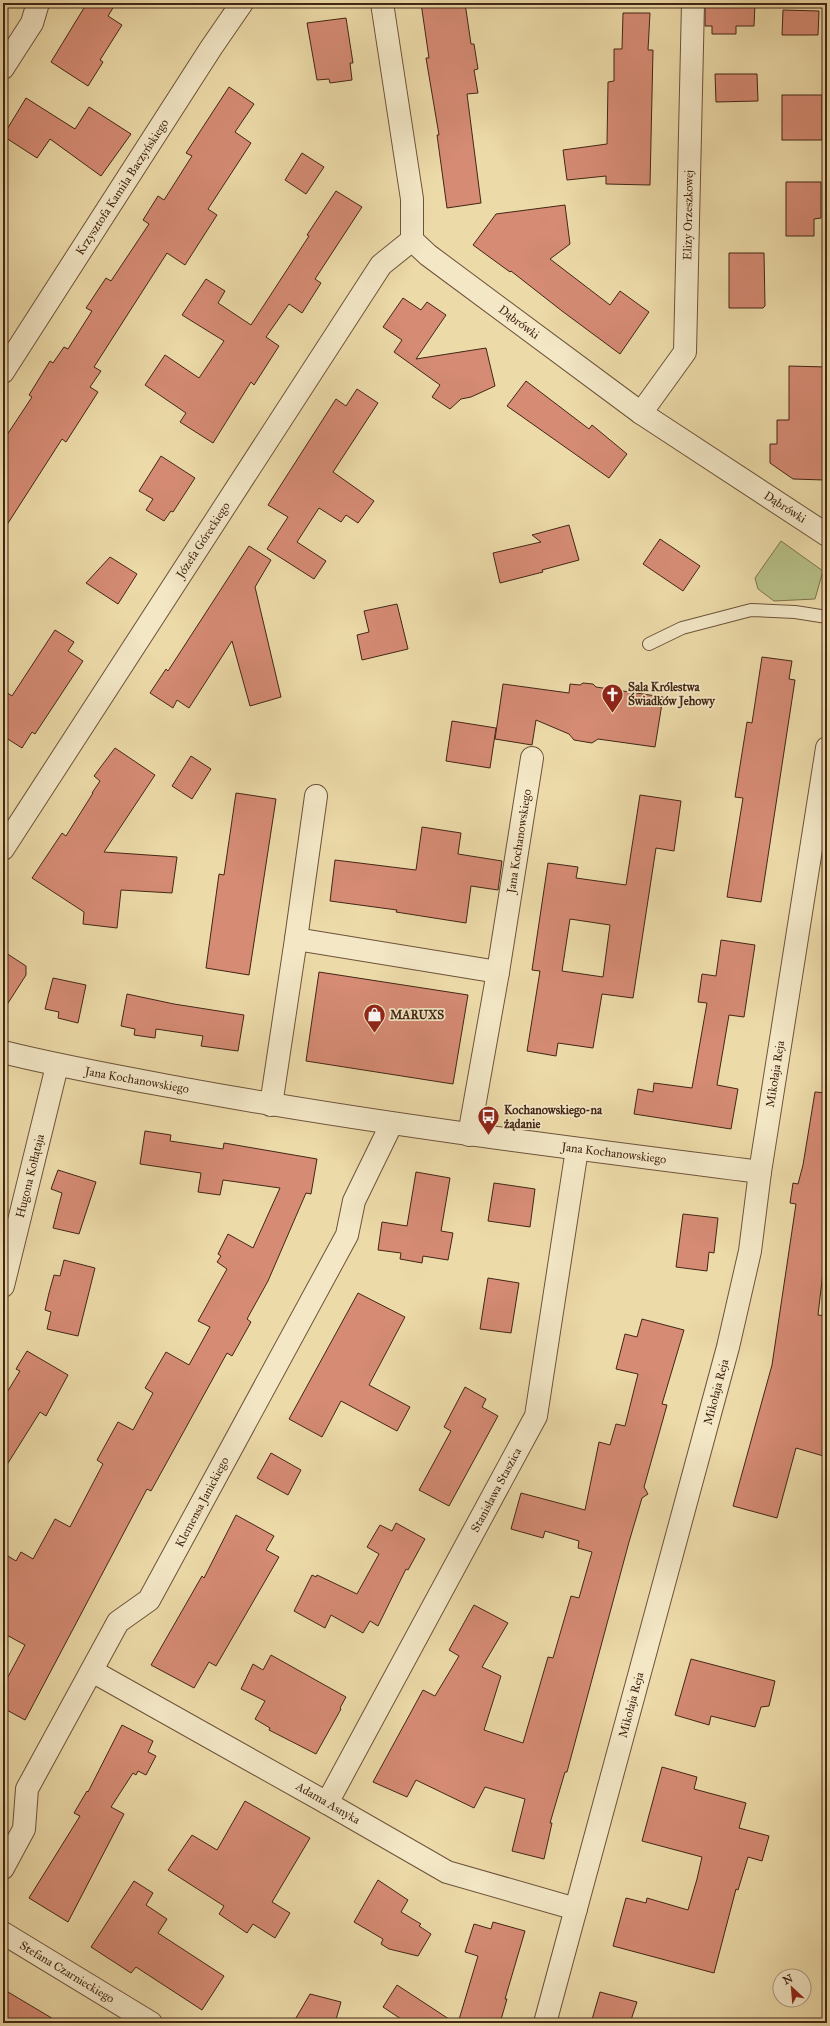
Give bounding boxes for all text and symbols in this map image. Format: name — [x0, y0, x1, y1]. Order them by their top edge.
street label: Krzysztofa Kamila Baczyńskiego — [73, 116, 172, 258]
street label: Elizy Orzeszkowej — [680, 170, 696, 260]
street label: Dąbrówki — [496, 302, 543, 342]
street label: Dąbrówki — [761, 488, 809, 526]
street label: Józefa Góreckiego — [172, 499, 234, 583]
place label: Sala Królestwa Świadków Jehowy — [628, 680, 716, 709]
church icon: Sala Królestwa Świadków Jehowy — [600, 681, 626, 714]
street label: Jana Kochanowskiego — [504, 788, 535, 896]
shop icon: MARUXS — [361, 1002, 387, 1035]
place label: MARUXS — [390, 1008, 444, 1022]
street label: Mikołaja Reja — [763, 1039, 787, 1108]
street label: Jana Kochanowskiego — [82, 1064, 190, 1097]
place label: Kochanowskiego-na żądanie — [504, 1103, 603, 1131]
bus stop icon: Kochanowskiego-na żądanie — [475, 1104, 501, 1137]
street label: Hugona Kołłątaja — [13, 1132, 48, 1220]
street label: Jana Kochanowskiego — [559, 1139, 667, 1167]
street label: Mikołaja Reja — [701, 1357, 732, 1426]
street label: Stanisława Staszica — [468, 1445, 525, 1535]
street label: Klemensa Janickiego — [172, 1454, 233, 1550]
street label: Mikołaja Reja — [616, 1670, 647, 1739]
street label: Adama Asnyka — [293, 1778, 363, 1827]
street label: Stefana Czarnieckiego — [17, 1938, 117, 2007]
north arrow — [772, 1968, 812, 2008]
text: N — [781, 1971, 795, 1987]

